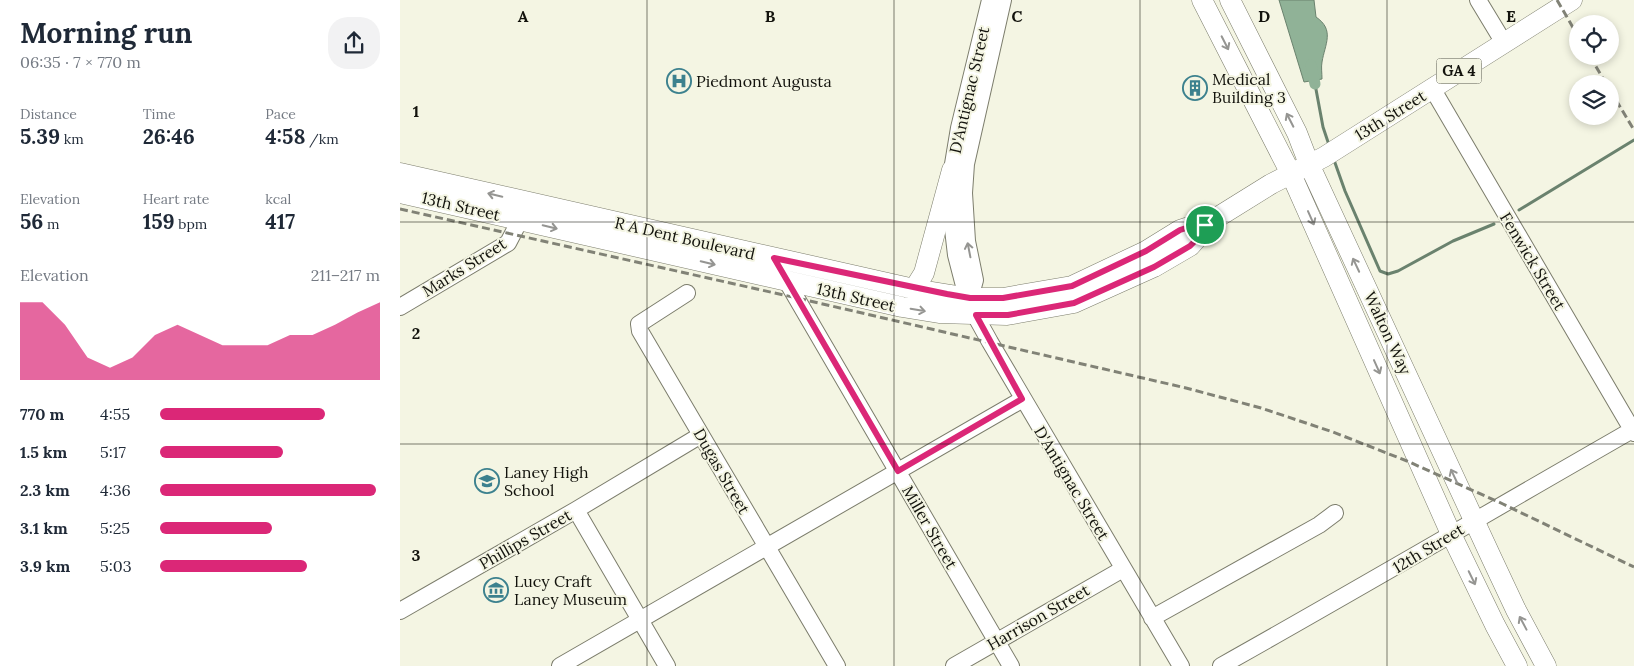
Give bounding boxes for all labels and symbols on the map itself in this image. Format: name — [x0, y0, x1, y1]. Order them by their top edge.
text: A — [518, 6, 529, 26]
text: B — [765, 6, 776, 26]
text: C — [1011, 6, 1023, 26]
text: D — [1258, 6, 1270, 26]
text: E — [1506, 6, 1516, 26]
street label: D'Antignac Street — [945, 24, 994, 155]
one-way arrow — [1220, 36, 1230, 51]
road number: GA 4 — [1436, 58, 1482, 84]
hospital icon: Piedmont Augusta — [666, 68, 692, 94]
place label: Medical Building 3 — [1212, 69, 1286, 107]
place label: Piedmont Augusta — [696, 71, 832, 91]
building icon: Medical Building 3 — [1182, 75, 1208, 101]
street label: 13th Street — [1351, 85, 1430, 145]
text: 1 — [413, 101, 419, 121]
one-way arrow — [1285, 112, 1295, 127]
street label: 13th Street — [420, 187, 503, 225]
one-way arrow — [488, 190, 504, 199]
pin — [1184, 204, 1226, 246]
street label: Fenwick Street — [1496, 208, 1570, 314]
one-way arrow — [1306, 210, 1316, 225]
street label: R A Dent Boulevard — [613, 212, 758, 264]
one-way arrow — [541, 223, 557, 232]
street label: Marks Street — [418, 233, 510, 301]
one-way arrow — [963, 243, 973, 259]
one-way arrow — [1351, 258, 1360, 273]
one-way arrow — [700, 259, 716, 268]
street label: 13th Street — [815, 278, 898, 316]
street label: Walton Way — [1360, 288, 1416, 378]
one-way arrow — [910, 305, 926, 315]
text: 2 — [412, 323, 420, 343]
one-way arrow — [1372, 359, 1382, 374]
street label: D'Antignac Street — [1030, 422, 1114, 544]
street label: Dugas Street — [689, 425, 755, 518]
place label: Laney High School — [504, 462, 589, 500]
school or university icon: Laney High School — [474, 468, 500, 494]
one-way arrow — [1449, 469, 1459, 484]
street label: Miller Street — [898, 482, 962, 573]
street label: Phillips Street — [475, 504, 575, 574]
street label: 12th Street — [1389, 518, 1468, 577]
text: 3 — [412, 545, 421, 565]
one-way arrow — [1468, 570, 1477, 585]
place label: Lucy Craft Laney Museum — [514, 571, 627, 609]
museum icon: Lucy Craft Laney Museum — [483, 577, 509, 603]
street label: Harrison Street — [983, 579, 1093, 654]
one-way arrow — [1518, 616, 1528, 631]

